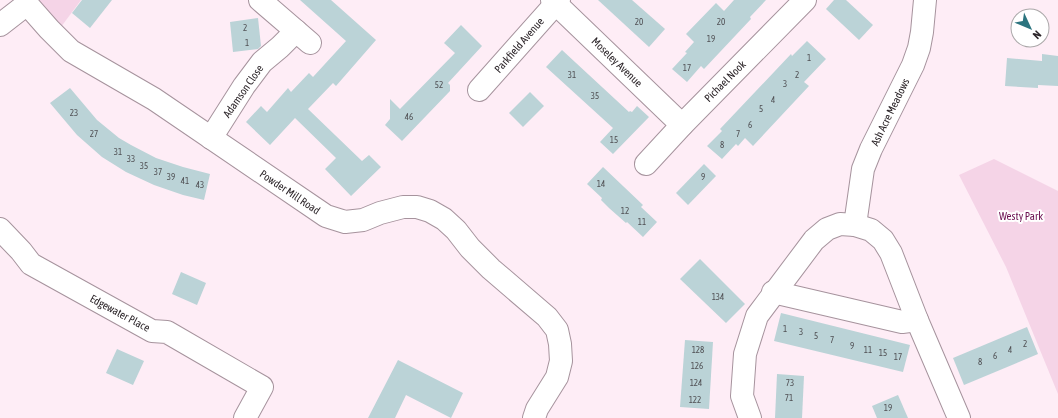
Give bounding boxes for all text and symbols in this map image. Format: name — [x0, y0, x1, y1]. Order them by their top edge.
north arrow — [1010, 8, 1050, 48]
street label: Parkfield Avenue — [492, 15, 546, 75]
house number: 20 — [635, 17, 643, 27]
house number: 20 — [717, 17, 725, 27]
house number: 2 — [243, 23, 247, 33]
text: N — [1031, 28, 1044, 41]
house number: 19 — [707, 34, 715, 44]
street label: Moseley Avenue — [589, 35, 645, 89]
house number: 1 — [245, 38, 249, 48]
house number: 1 — [807, 53, 811, 63]
street label: Pichael Nook — [702, 58, 748, 104]
street label: Adamson Close — [220, 62, 266, 120]
house number: 17 — [683, 63, 691, 73]
house number: 31 — [568, 70, 576, 80]
house number: 2 — [795, 70, 799, 80]
street label: Ash Acre Meadows — [868, 76, 912, 148]
house number: 3 — [783, 79, 787, 89]
house number: 52 — [435, 80, 443, 90]
house number: 35 — [591, 91, 599, 101]
house number: 4 — [771, 95, 775, 105]
house number: 5 — [759, 104, 763, 114]
house number: 23 — [70, 108, 78, 118]
house number: 46 — [405, 112, 413, 122]
house number: 6 — [748, 120, 752, 130]
house number: 27 — [90, 129, 98, 139]
house number: 7 — [736, 129, 740, 139]
house number: 15 — [610, 135, 618, 145]
house number: 8 — [720, 140, 724, 150]
house number: 31 — [114, 147, 122, 157]
house number: 33 — [127, 154, 135, 164]
house number: 35 — [140, 161, 148, 171]
house number: 37 — [154, 167, 162, 177]
street label: Powder Mill Road — [258, 167, 322, 217]
house number: 39 — [167, 172, 175, 182]
house number: 9 — [701, 172, 705, 182]
house number: 41 — [181, 176, 189, 186]
house number: 14 — [597, 179, 605, 189]
house number: 43 — [196, 180, 204, 190]
house number: 12 — [621, 206, 629, 216]
park label: Westy Park — [999, 210, 1043, 222]
house number: 11 — [638, 217, 646, 227]
street label: Edgewater Place — [88, 292, 152, 334]
house number: 134 — [712, 292, 724, 302]
house number: 1 — [783, 324, 787, 334]
house number: 3 — [799, 327, 803, 337]
house number: 5 — [814, 331, 818, 341]
house number: 7 — [830, 335, 834, 345]
house number: 2 — [1023, 339, 1027, 349]
house number: 9 — [850, 341, 854, 351]
house number: 128 — [692, 345, 704, 355]
house number: 11 — [864, 345, 872, 355]
house number: 4 — [1008, 345, 1012, 355]
house number: 15 — [879, 348, 887, 358]
house number: 6 — [993, 351, 997, 361]
house number: 17 — [894, 352, 902, 362]
house number: 8 — [978, 357, 982, 367]
house number: 126 — [691, 361, 703, 371]
house number: 124 — [690, 378, 702, 388]
house number: 73 — [786, 378, 794, 388]
house number: 71 — [785, 393, 793, 403]
house number: 122 — [689, 395, 701, 405]
house number: 19 — [884, 403, 892, 413]

